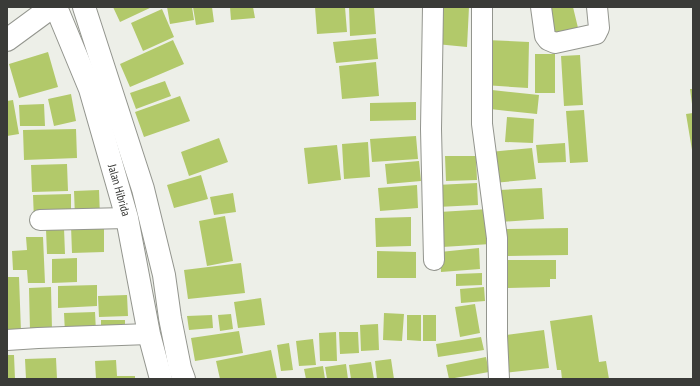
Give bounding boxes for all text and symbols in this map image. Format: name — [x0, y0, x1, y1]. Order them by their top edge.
street label: Jalan Hibrida — [105, 161, 134, 218]

